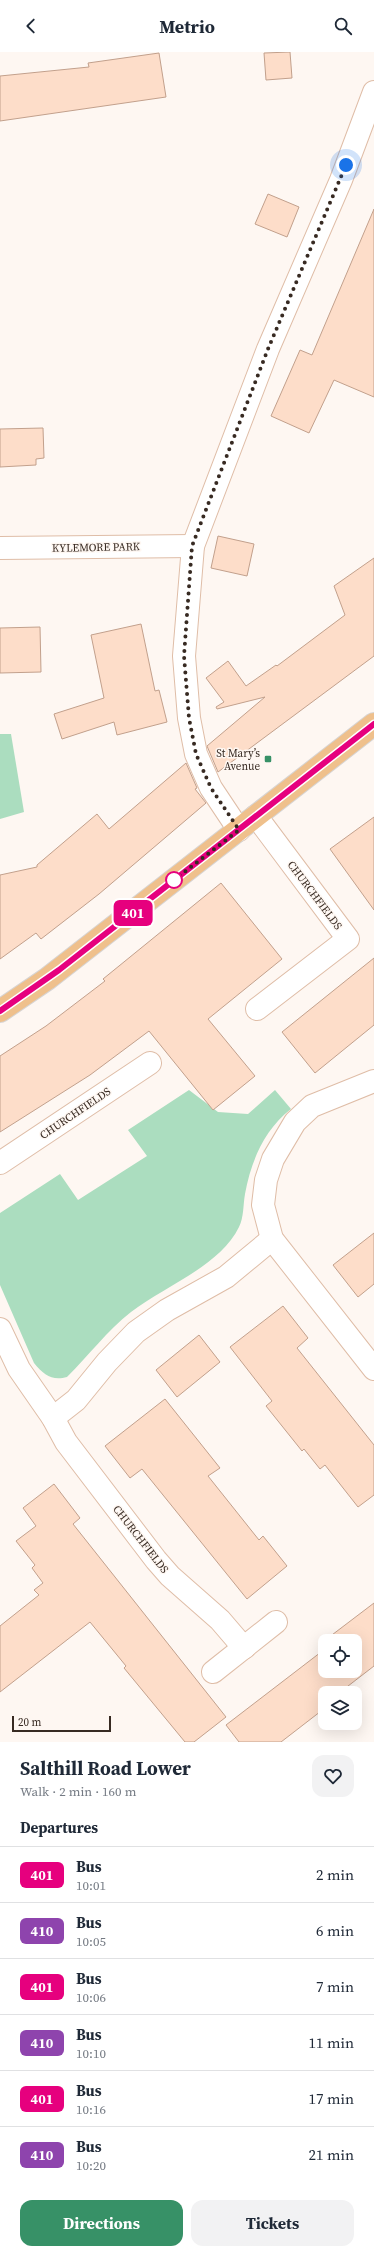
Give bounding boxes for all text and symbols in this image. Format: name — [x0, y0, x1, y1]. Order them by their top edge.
text: Metrio — [159, 14, 215, 39]
icon: back — [20, 15, 42, 37]
icon: search — [332, 15, 354, 37]
your location — [336, 155, 356, 175]
street label: KYLEMORE PARK — [52, 539, 141, 556]
place label: St Mary’s Avenue — [216, 746, 260, 774]
marker: St Mary’s Avenue — [263, 754, 273, 764]
street label: CHURCHFIELDS — [284, 858, 346, 933]
unlabelled marker — [165, 871, 183, 889]
line badge: 401 — [110, 900, 156, 926]
text: 401 — [122, 903, 144, 923]
street label: CHURCHFIELDS — [37, 1084, 114, 1143]
street label: CHURCHFIELDS — [109, 1502, 172, 1577]
map controls — [318, 1634, 362, 1730]
button: locate — [318, 1634, 362, 1678]
button: layers — [318, 1686, 362, 1730]
scale bar — [12, 1714, 111, 1733]
text: 20 m — [18, 1715, 41, 1730]
text: Salthill Road Lower — [20, 1755, 191, 1781]
button: heart — [312, 1755, 354, 1797]
text: Walk · 2 min · 160 m — [20, 1783, 136, 1800]
text: Departures — [20, 1817, 98, 1838]
text: Bus — [76, 1856, 102, 1877]
text: 2 min — [316, 1864, 354, 1885]
text: 401 — [31, 1865, 53, 1885]
text: 10:01 — [76, 1877, 106, 1894]
text: Bus — [76, 1912, 102, 1933]
text: 6 min — [316, 1920, 354, 1941]
text: 410 — [31, 1921, 53, 1941]
text: 10:05 — [76, 1933, 106, 1950]
text: Bus — [76, 1968, 102, 1989]
text: 7 min — [316, 1976, 354, 1997]
text: 401 — [31, 1977, 53, 1997]
text: 10:06 — [76, 1989, 106, 2006]
text: Bus — [76, 2024, 102, 2045]
text: 11 min — [308, 2032, 354, 2053]
text: 410 — [31, 2033, 53, 2053]
text: 10:10 — [76, 2045, 106, 2062]
text: Bus — [76, 2080, 102, 2101]
text: 17 min — [308, 2088, 354, 2109]
text: 401 — [31, 2089, 53, 2109]
text: 10:16 — [76, 2101, 106, 2118]
text: Bus — [76, 2136, 102, 2157]
text: 21 min — [308, 2144, 354, 2165]
text: 410 — [31, 2145, 53, 2165]
text: 10:20 — [76, 2157, 106, 2174]
button: Directions — [20, 2200, 183, 2246]
button: Tickets — [191, 2200, 354, 2246]

